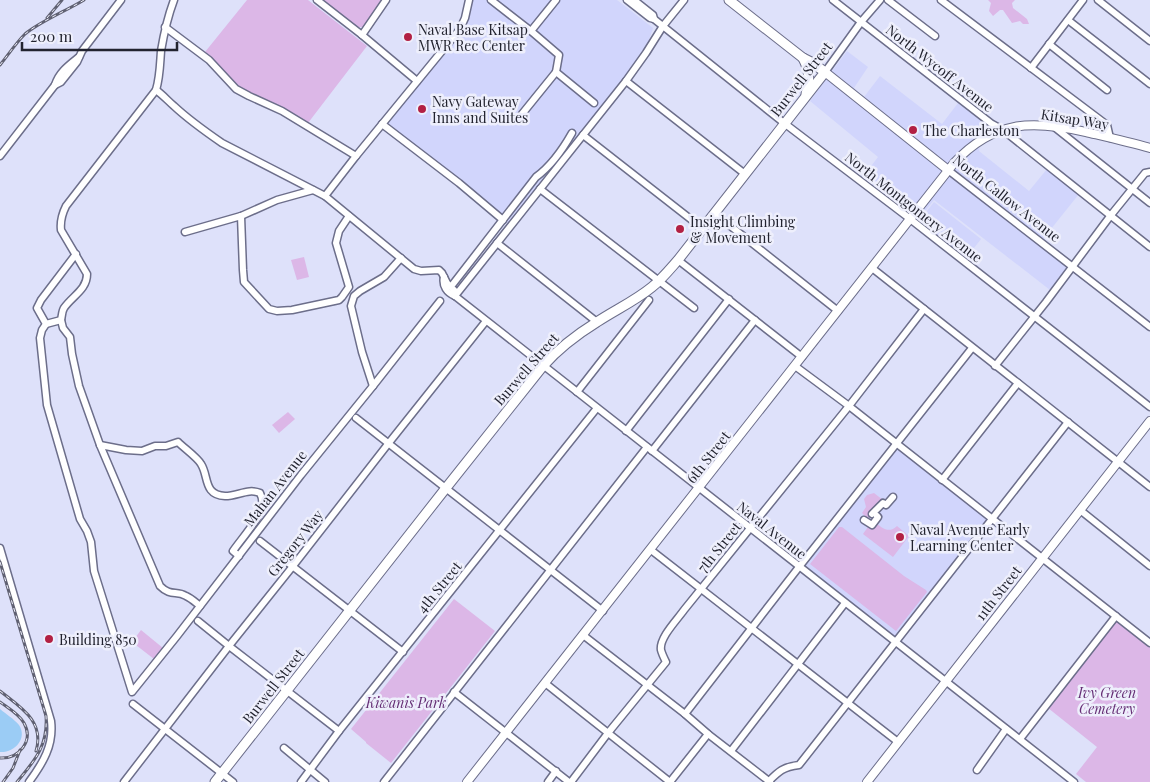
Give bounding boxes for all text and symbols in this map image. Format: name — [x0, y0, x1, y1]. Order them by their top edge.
scale bar — [22, 20, 178, 52]
place label: Naval Base Kitsap MWR Rec Center — [418, 20, 528, 55]
street label: North Wycoff Avenue — [882, 20, 998, 116]
text: 200 m — [30, 26, 73, 46]
marker: Naval Base Kitsap MWR Rec Center — [402, 31, 414, 43]
street label: Burwell Street — [766, 37, 837, 120]
place label: Navy Gateway Inns and Suites — [432, 92, 528, 127]
marker: Navy Gateway Inns and Suites — [416, 103, 428, 115]
street label: Kitsap Way — [1040, 104, 1110, 134]
place label: The Charleston — [923, 121, 1020, 140]
marker: The Charleston — [907, 124, 919, 136]
street label: North Montgomery Avenue — [841, 147, 987, 267]
street label: North Callow Avenue — [949, 150, 1065, 246]
place label: Insight Climbing & Movement — [690, 212, 796, 247]
marker: Insight Climbing & Movement — [674, 223, 686, 235]
street label: Burwell Street — [489, 328, 563, 409]
street label: 6th Street — [682, 426, 735, 487]
street label: Mahan Avenue — [239, 446, 311, 530]
street label: Naval Avenue — [733, 497, 811, 563]
street label: Gregory Way — [263, 506, 327, 580]
street label: 7th Street — [693, 517, 746, 576]
place label: Naval Avenue Early Learning Center — [910, 520, 1029, 555]
marker: Naval Avenue Early Learning Center — [894, 531, 906, 543]
street label: 4th Street — [412, 556, 466, 617]
street label: 11th Street — [971, 561, 1026, 624]
place label: Building 850 — [59, 630, 137, 649]
marker: Building 850 — [43, 633, 55, 645]
street label: Burwell Street — [238, 644, 309, 727]
park label: Ivy Green Cemetery — [1077, 683, 1136, 718]
park label: Kiwanis Park — [365, 693, 446, 712]

